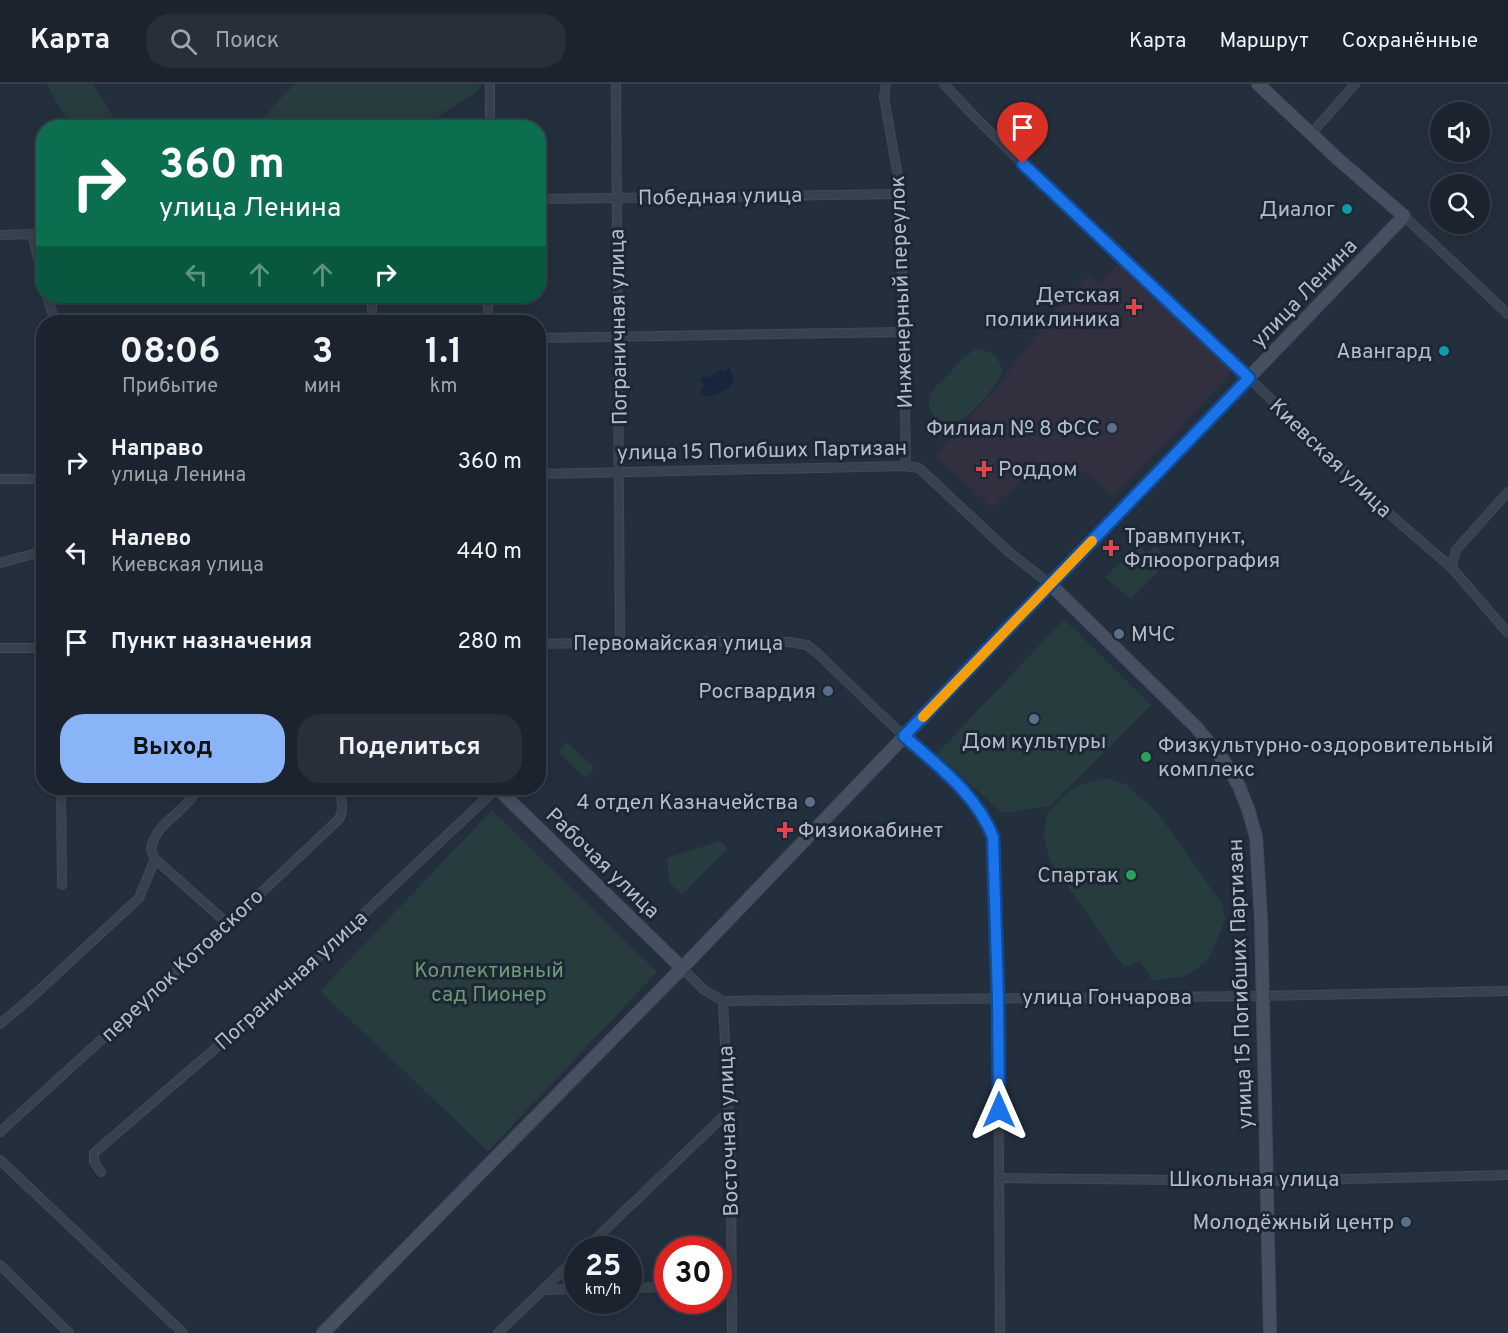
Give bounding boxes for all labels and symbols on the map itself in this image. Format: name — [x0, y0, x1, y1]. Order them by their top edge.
pin — [997, 102, 1048, 164]
street label: Инженерный переулок — [885, 175, 920, 409]
street label: Победная улица — [638, 183, 803, 212]
place label: Диалог — [1260, 197, 1335, 224]
marker: Диалог — [1340, 202, 1354, 216]
street label: Пограничная улица — [604, 229, 635, 425]
street label: улица Ленина — [1246, 234, 1364, 354]
place label: Детская поликлиника — [985, 283, 1120, 334]
marker: Детская поликлиника — [1125, 298, 1143, 316]
place label: Авангард — [1336, 339, 1432, 366]
marker: Авангард — [1437, 344, 1451, 358]
street label: Киевская улица — [1263, 394, 1397, 524]
place label: Филиал № 8 ФСС — [926, 416, 1100, 443]
marker: Филиал № 8 ФСС — [1105, 421, 1119, 435]
street label: улица 15 Погибших Партизан — [617, 435, 907, 468]
place label: Роддом — [998, 457, 1077, 484]
marker: Роддом — [975, 460, 993, 478]
place label: Травмпункт, Флюорография — [1124, 524, 1280, 575]
marker: Травмпункт, Флюорография — [1102, 539, 1120, 557]
place label: МЧС — [1131, 622, 1176, 649]
marker: МЧС — [1112, 627, 1126, 641]
street label: Первомайская улица — [573, 631, 783, 658]
place label: Росгвардия — [698, 679, 816, 706]
marker: Росгвардия — [821, 684, 835, 698]
marker: Дом культуры — [1027, 712, 1041, 726]
place label: Дом культуры — [962, 729, 1106, 756]
place label: Физкультурно-оздоровительный комплекс — [1158, 733, 1494, 784]
marker: Физкультурно-оздоровительный комплекс — [1139, 750, 1153, 764]
place label: 4 отдел Казначейства — [577, 790, 798, 817]
marker: 4 отдел Казначейства — [803, 795, 817, 809]
street label: Рабочая улица — [539, 803, 665, 925]
place label: Физиокабинет — [798, 818, 943, 845]
marker: Физиокабинет — [776, 821, 794, 839]
street label: улица 15 Погибших Партизан — [1223, 838, 1260, 1130]
place label: Спартак — [1037, 863, 1119, 890]
marker: Спартак — [1124, 868, 1138, 882]
street label: переулок Котовского — [96, 884, 270, 1049]
street label: Пограничная улица — [210, 905, 374, 1057]
park label: Коллективный сад Пионер — [414, 958, 564, 1009]
street label: улица Гончарова — [1022, 985, 1192, 1012]
street label: Восточная улица — [713, 1045, 746, 1217]
position arrow — [967, 1078, 1031, 1142]
street label: Школьная улица — [1169, 1167, 1339, 1194]
place label: Молодёжный центр — [1193, 1210, 1394, 1237]
marker: Молодёжный центр — [1399, 1215, 1413, 1229]
speed limit sign: 30 — [654, 1236, 732, 1314]

